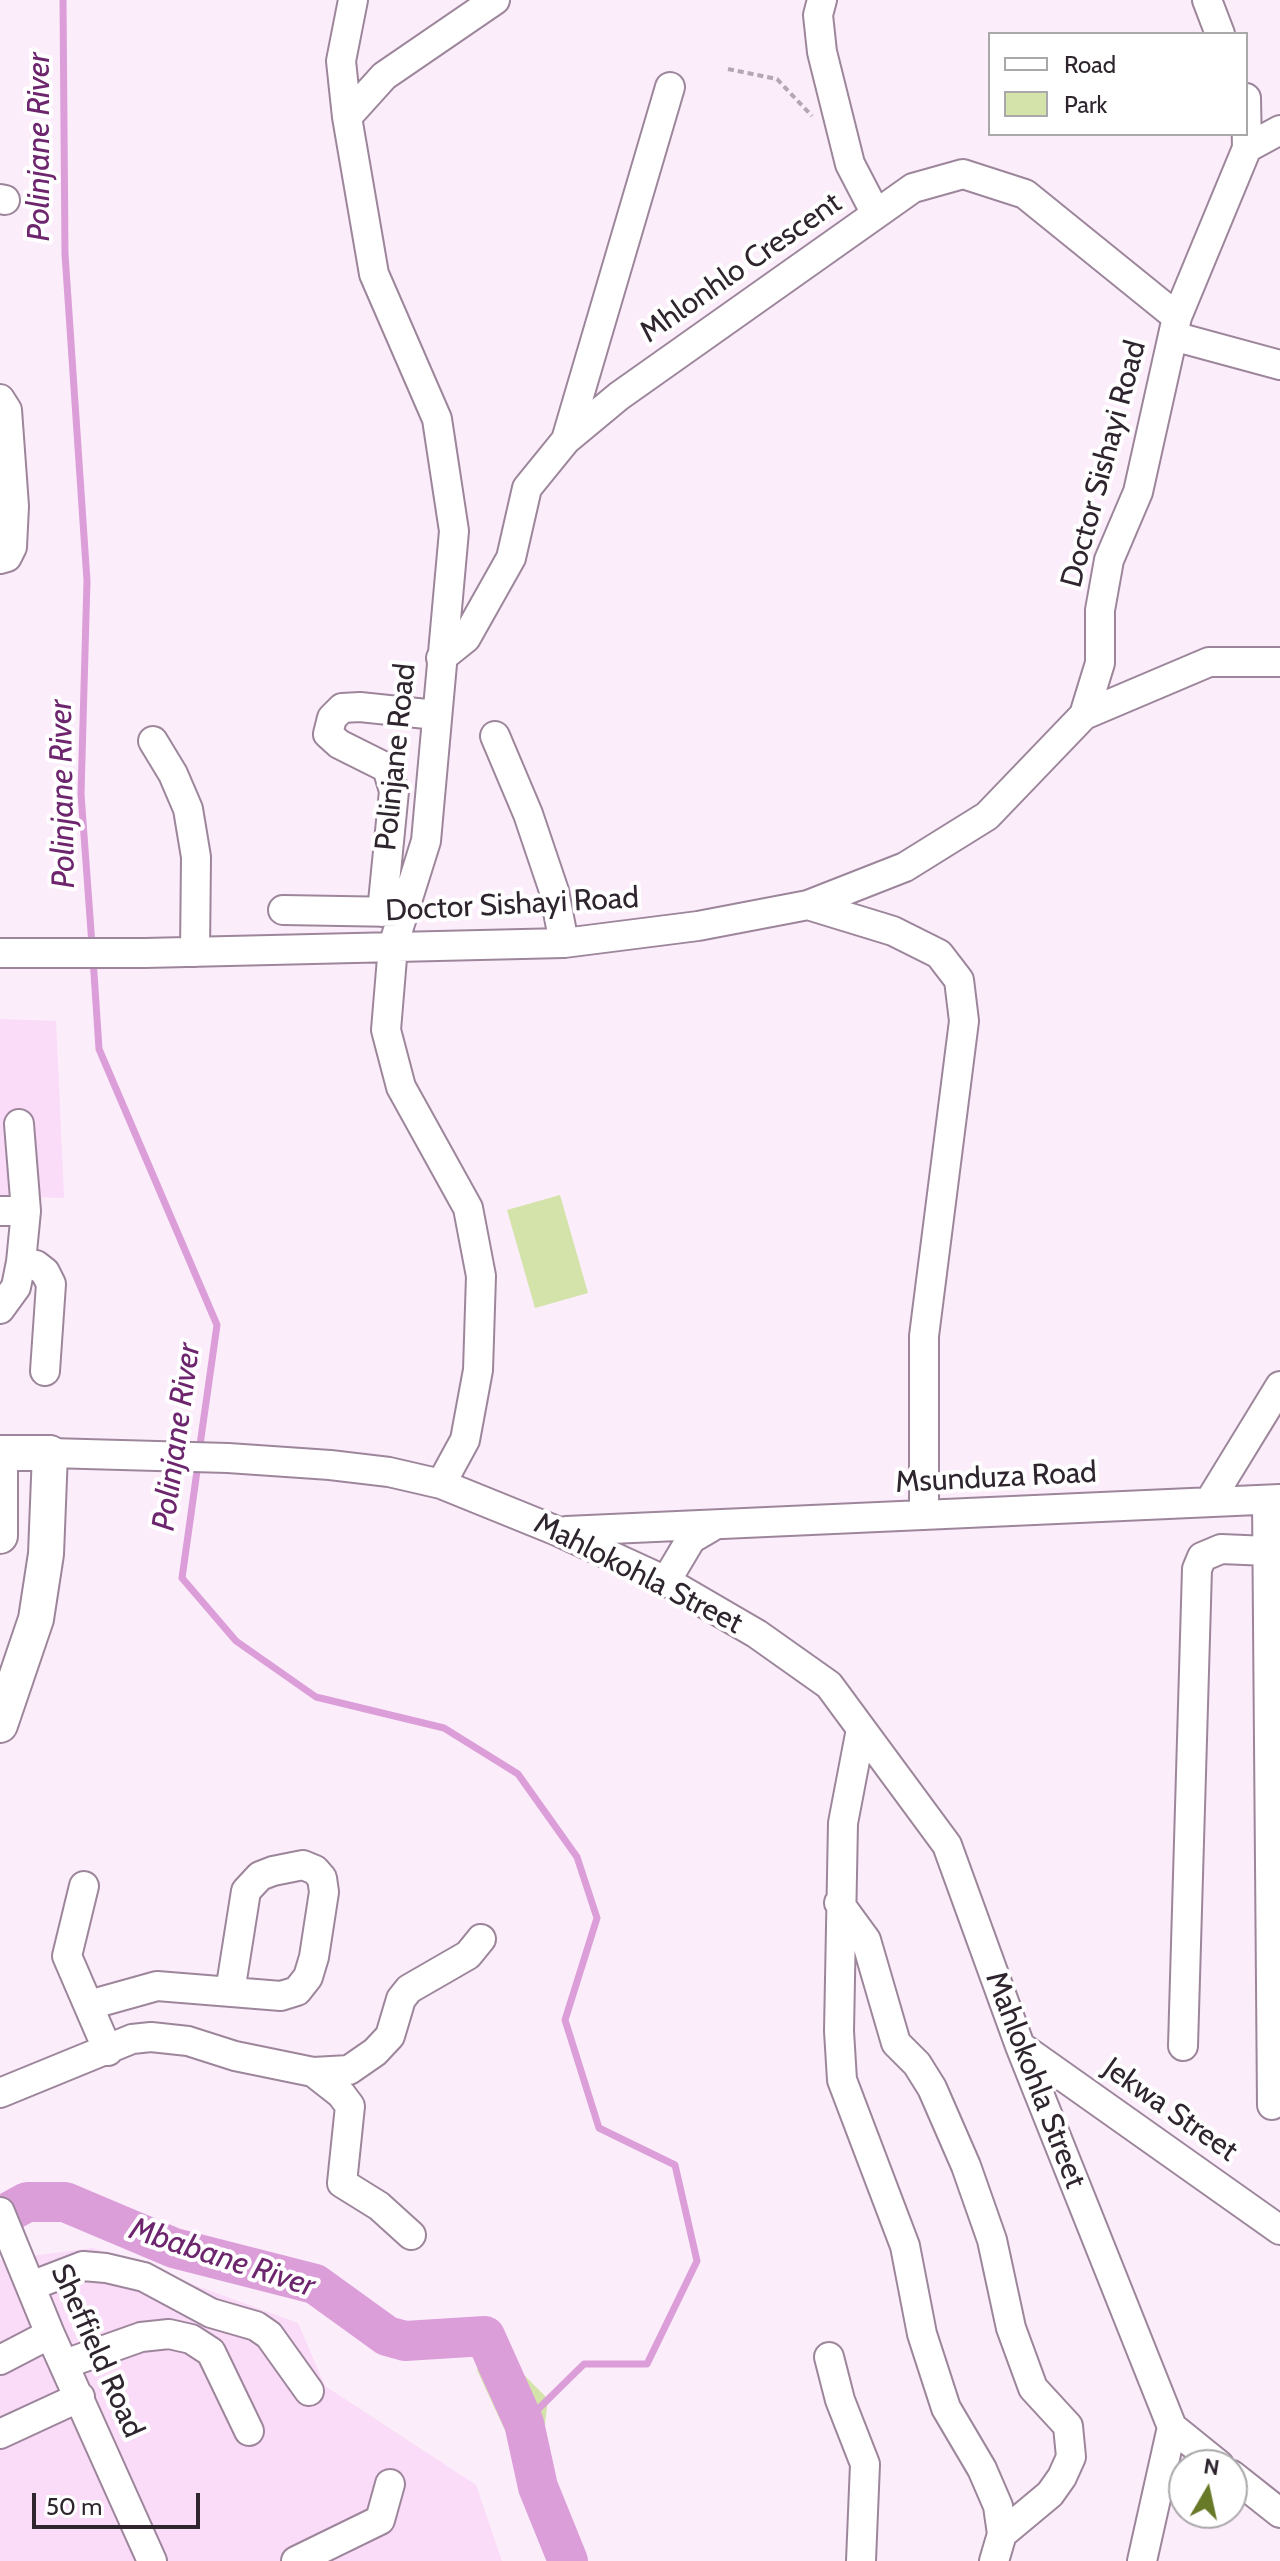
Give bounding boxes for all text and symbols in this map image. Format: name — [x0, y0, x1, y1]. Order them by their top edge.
legend — [988, 32, 1248, 136]
text: Road — [1064, 50, 1116, 79]
water label: Polinjane River — [21, 52, 59, 242]
text: Park — [1064, 90, 1107, 119]
street label: Mhlonhlo Crescent — [633, 185, 849, 351]
street label: Doctor Sishayi Road — [1054, 337, 1154, 591]
street label: Polinjane Road — [368, 662, 424, 852]
water label: Polinjane River — [42, 699, 84, 889]
street label: Doctor Sishayi Road — [384, 880, 640, 930]
water label: Polinjane River — [145, 1341, 209, 1533]
street label: Msunduza Road — [894, 1455, 1098, 1501]
street label: Mahlokohla Street — [528, 1506, 748, 1642]
street label: Mahlokohla Street — [977, 1967, 1093, 2193]
street label: Jekwa Street — [1096, 2051, 1244, 2169]
water label: Mbabane River — [125, 2210, 319, 2306]
street label: Sheffield Road — [43, 2259, 151, 2443]
north arrow — [1168, 2449, 1248, 2529]
text: N — [1202, 2452, 1221, 2481]
scale bar — [36, 2477, 204, 2527]
text: 50 m — [46, 2492, 102, 2521]

